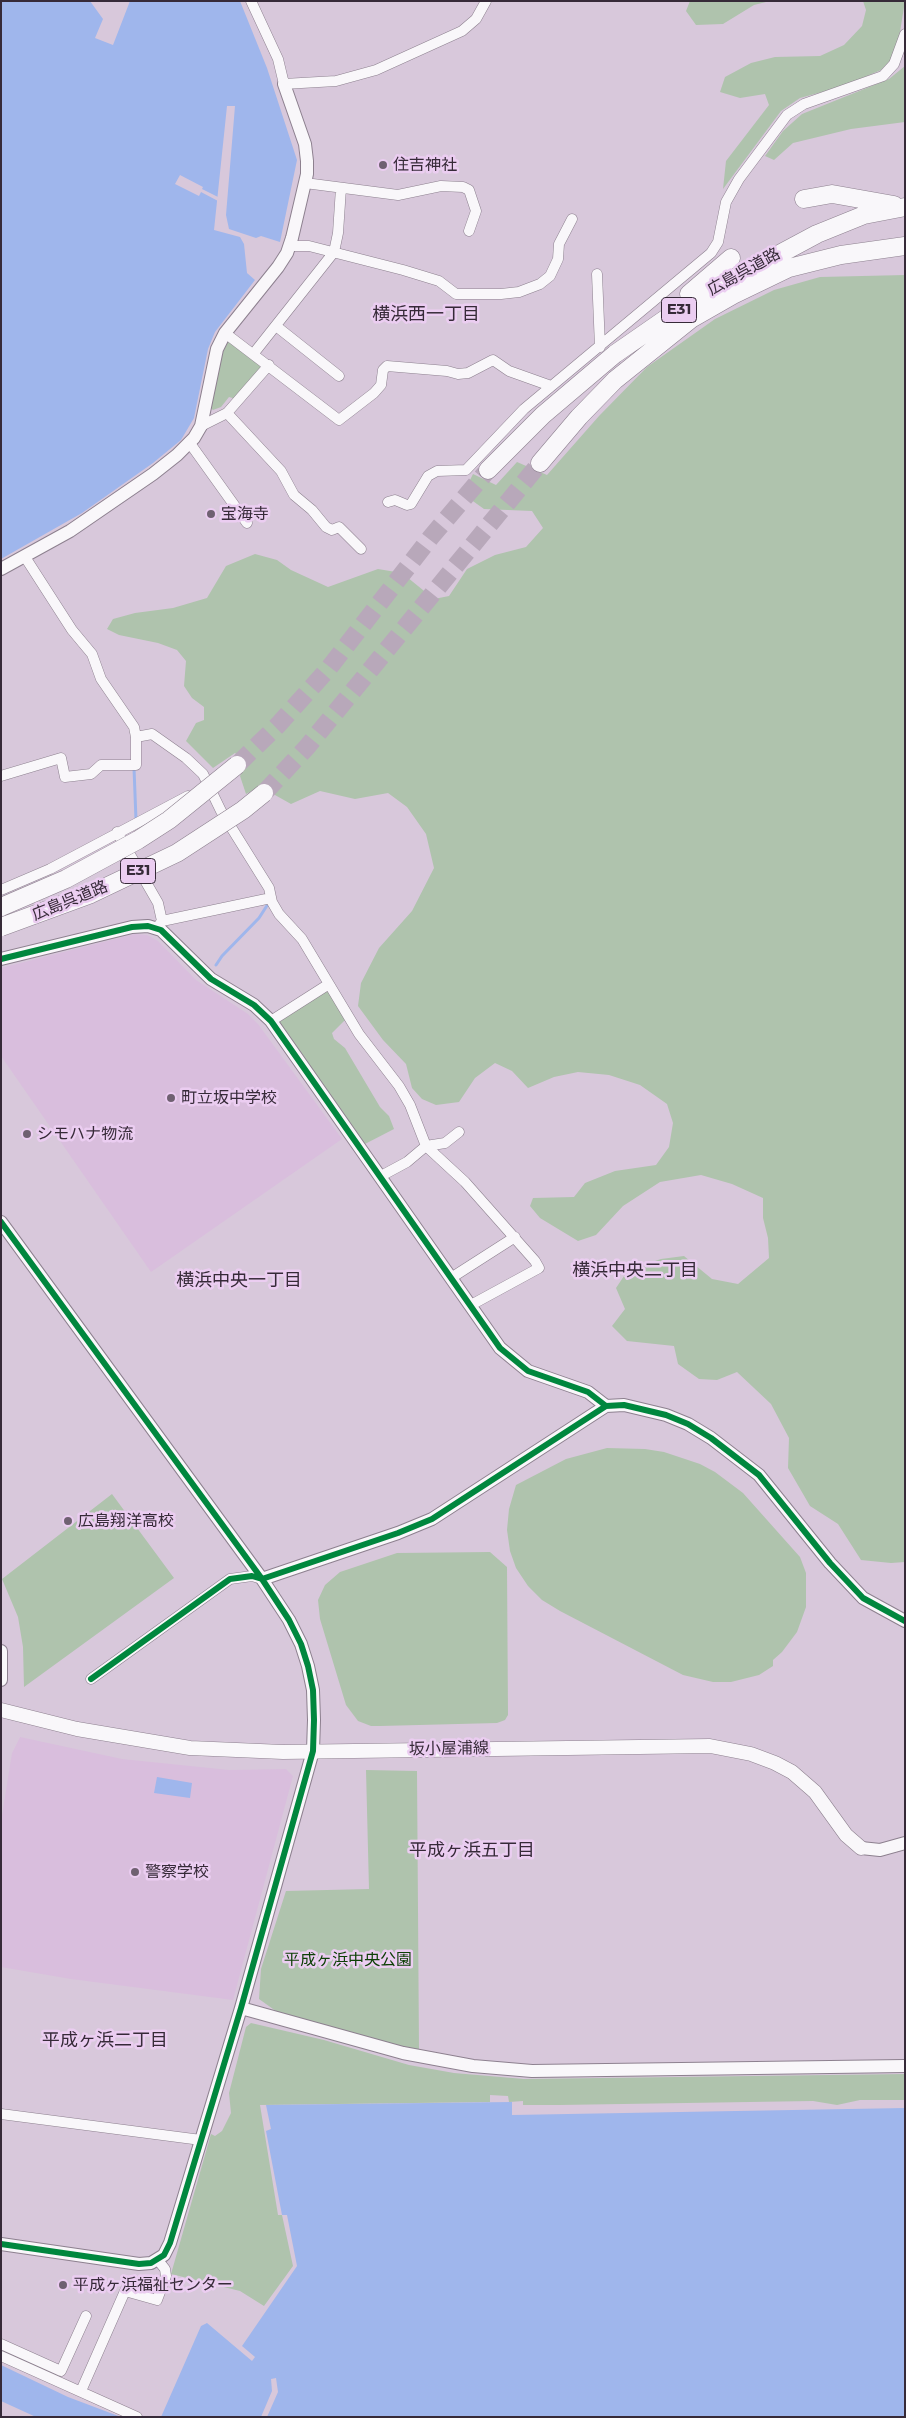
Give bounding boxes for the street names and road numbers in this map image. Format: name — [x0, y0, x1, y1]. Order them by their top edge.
street label: 広島呉道路 — [704, 244, 784, 300]
road number: E31 — [662, 298, 696, 322]
road number: E31 — [120, 858, 156, 884]
street label: 広島呉道路 — [29, 877, 111, 925]
street label: 坂小屋浦線 — [409, 1739, 489, 1759]

